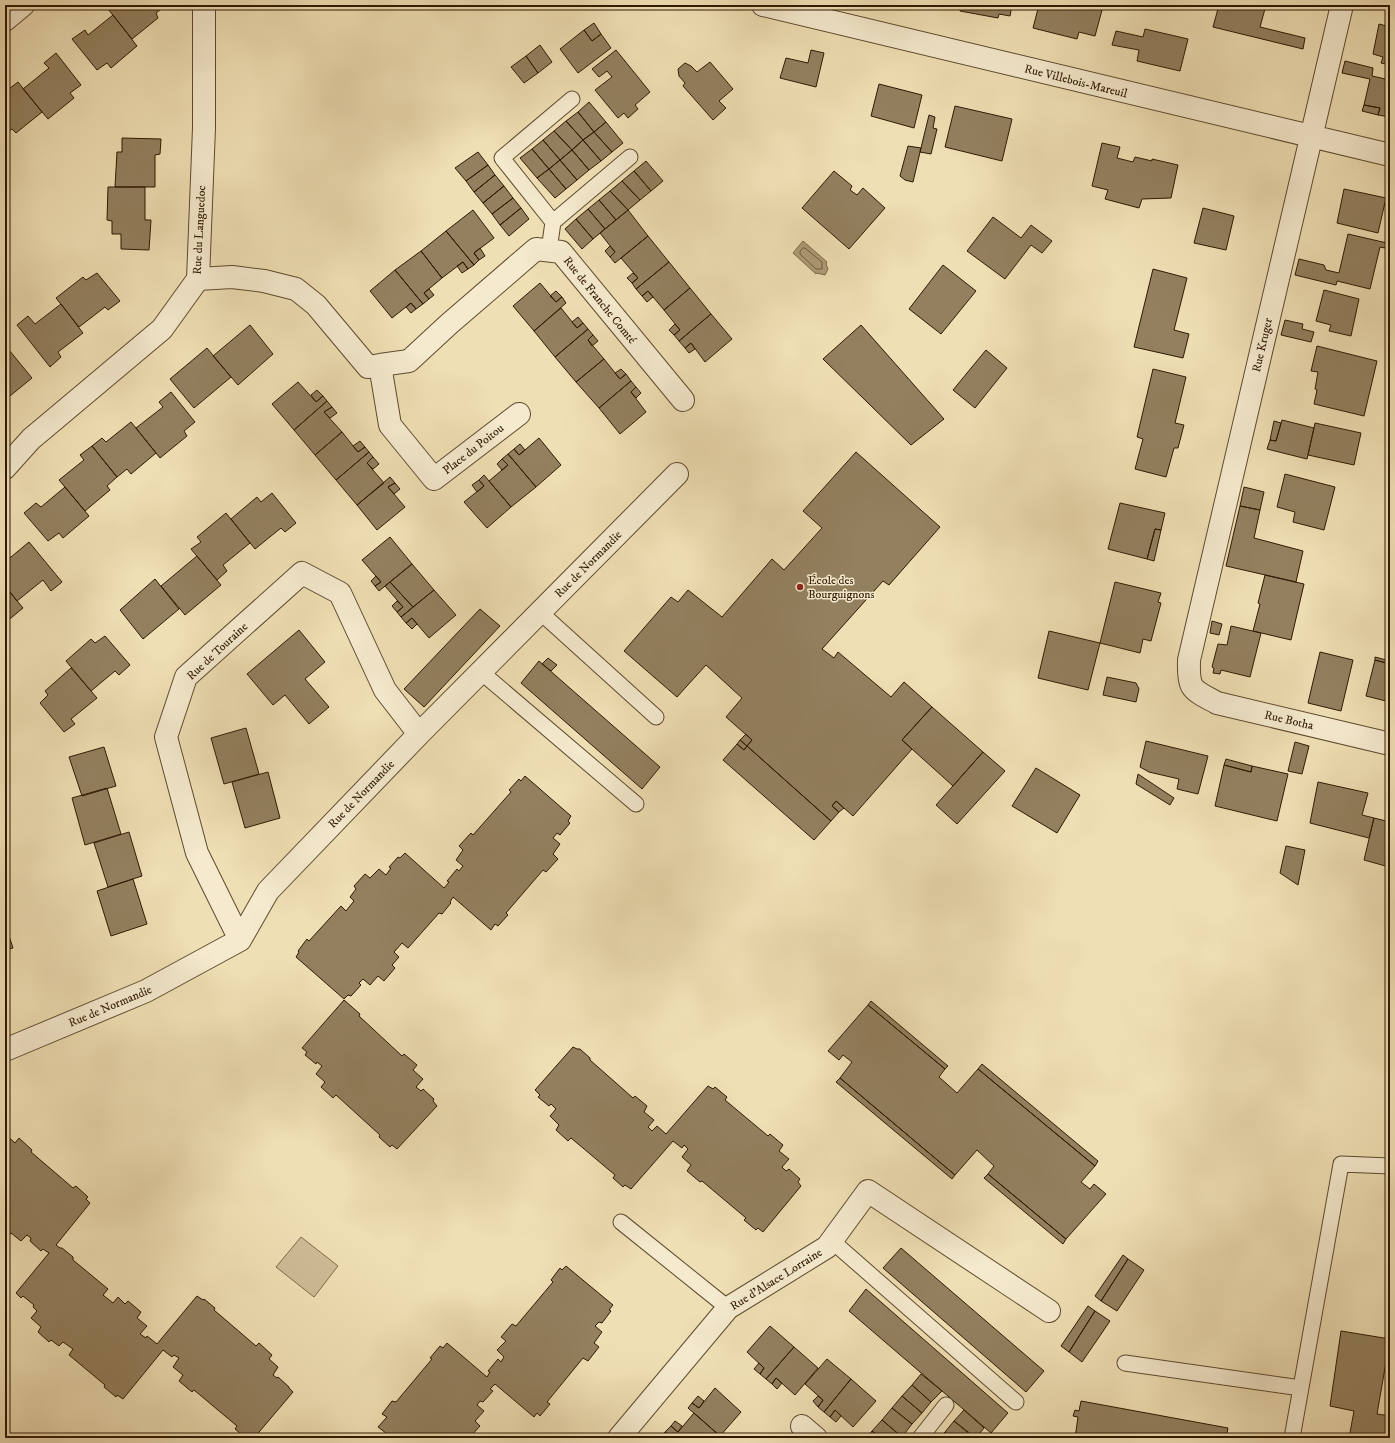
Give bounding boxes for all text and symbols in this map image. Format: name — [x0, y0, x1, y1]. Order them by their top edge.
street label: Rue Villebois-Mareuil — [1023, 61, 1129, 102]
street label: Rue du Languedoc — [190, 185, 209, 275]
street label: Rue de Franche Comté — [560, 254, 639, 347]
street label: Rue Kruger — [1249, 316, 1276, 374]
street label: Place du Poitou — [440, 421, 507, 478]
street label: Rue de Normandie — [552, 528, 625, 601]
place label: École des Bourguignons — [808, 573, 875, 602]
marker: École des Bourguignons — [795, 582, 805, 592]
street label: Rue de Touraine — [184, 619, 251, 683]
street label: Rue Botha — [1263, 708, 1316, 734]
street label: Rue de Normandie — [325, 757, 398, 832]
street label: Rue de Normandie — [66, 982, 154, 1031]
street label: Rue d'Alsace Lorraine — [727, 1245, 825, 1314]

